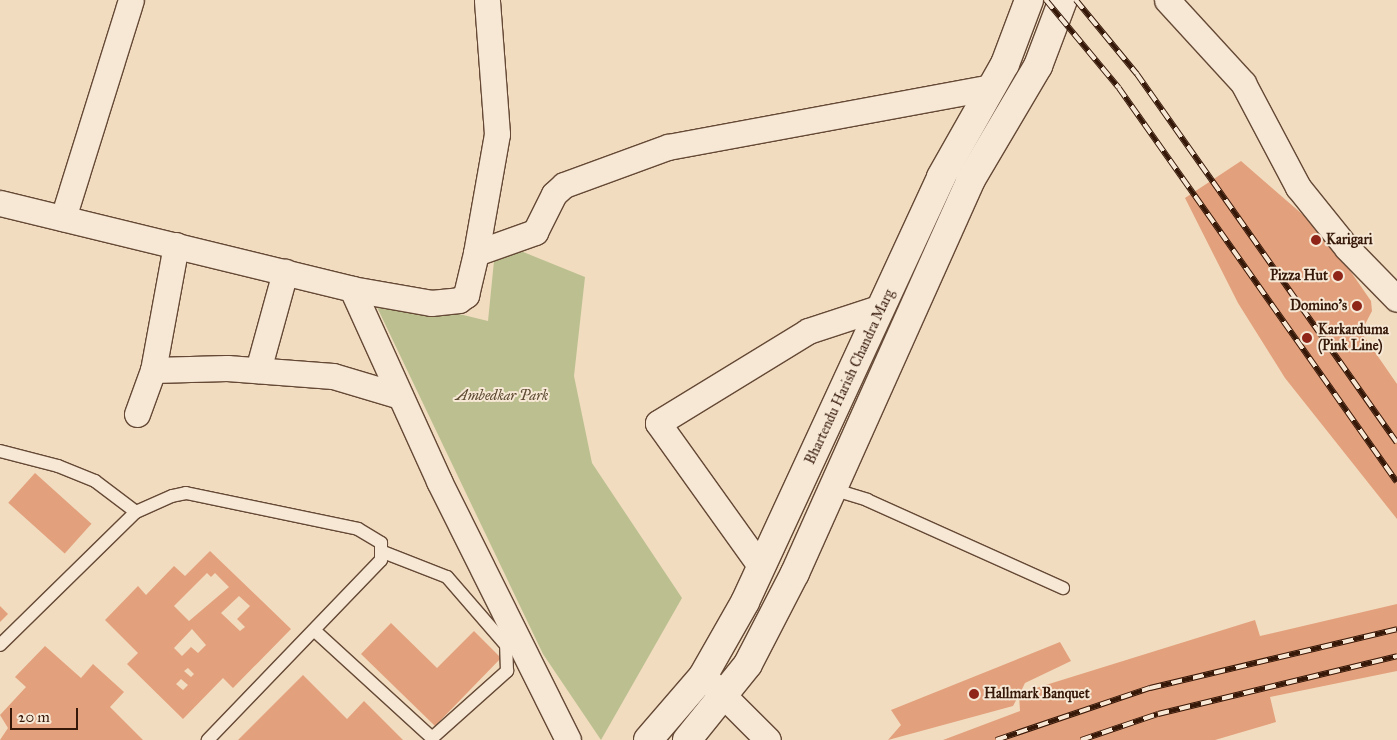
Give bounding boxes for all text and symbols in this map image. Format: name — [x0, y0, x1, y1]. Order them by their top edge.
place label: Karigari — [1326, 232, 1372, 248]
marker: Karigari — [1310, 234, 1322, 246]
place label: Pizza Hut — [1270, 268, 1328, 284]
marker: Pizza Hut — [1332, 270, 1344, 282]
street label: Bhartendu Harish Chandra Marg — [802, 287, 898, 467]
place label: Domino's — [1290, 298, 1347, 314]
marker: Domino's — [1351, 300, 1363, 312]
place label: Karkarduma (Pink Line) — [1318, 322, 1389, 354]
marker: Karkarduma (Pink Line) — [1300, 331, 1314, 345]
park label: Ambedkar Park — [456, 388, 548, 404]
place label: Hallmark Banquet — [984, 686, 1090, 702]
marker: Hallmark Banquet — [968, 688, 980, 700]
scale bar — [12, 698, 80, 730]
text: 20 m — [18, 708, 50, 726]

